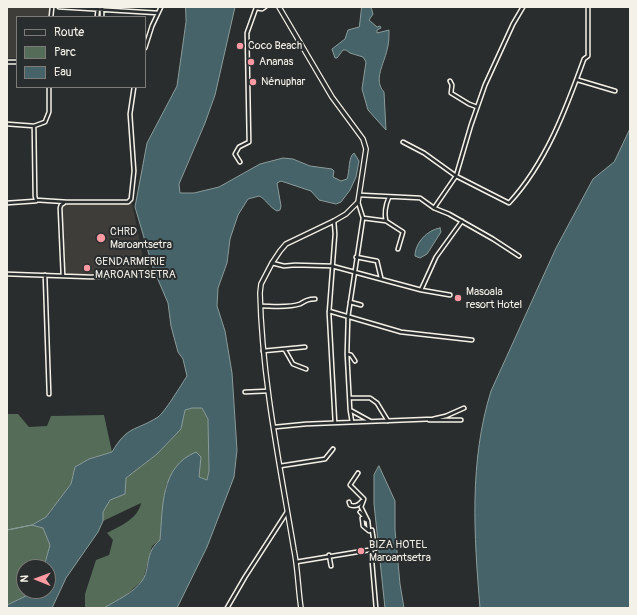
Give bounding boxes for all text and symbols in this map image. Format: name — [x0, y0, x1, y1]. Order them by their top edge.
legend — [16, 16, 146, 88]
text: Route — [54, 25, 84, 40]
place label: Coco Beach — [248, 39, 302, 53]
marker: Coco Beach — [235, 41, 245, 51]
text: Parc — [54, 45, 76, 60]
place label: Ananas — [259, 55, 293, 69]
marker: Ananas — [246, 57, 256, 67]
text: Eau — [54, 65, 72, 80]
place label: Nénuphar — [261, 75, 305, 89]
marker: Nénuphar — [248, 77, 258, 87]
place label: CHRD Maroantsetra — [110, 225, 172, 251]
marker: CHRD Maroantsetra — [95, 232, 107, 244]
place label: GENDARMERIE MAROANTSETRA — [95, 255, 176, 281]
marker: GENDARMERIE MAROANTSETRA — [82, 263, 92, 273]
place label: Masoala resort Hotel — [466, 285, 522, 311]
marker: Masoala resort Hotel — [453, 293, 463, 303]
place label: BIZA HOTEL Maroantsetra — [369, 538, 431, 564]
marker: BIZA HOTEL Maroantsetra — [356, 546, 366, 556]
north arrow — [16, 559, 56, 599]
text: N — [18, 575, 31, 583]

